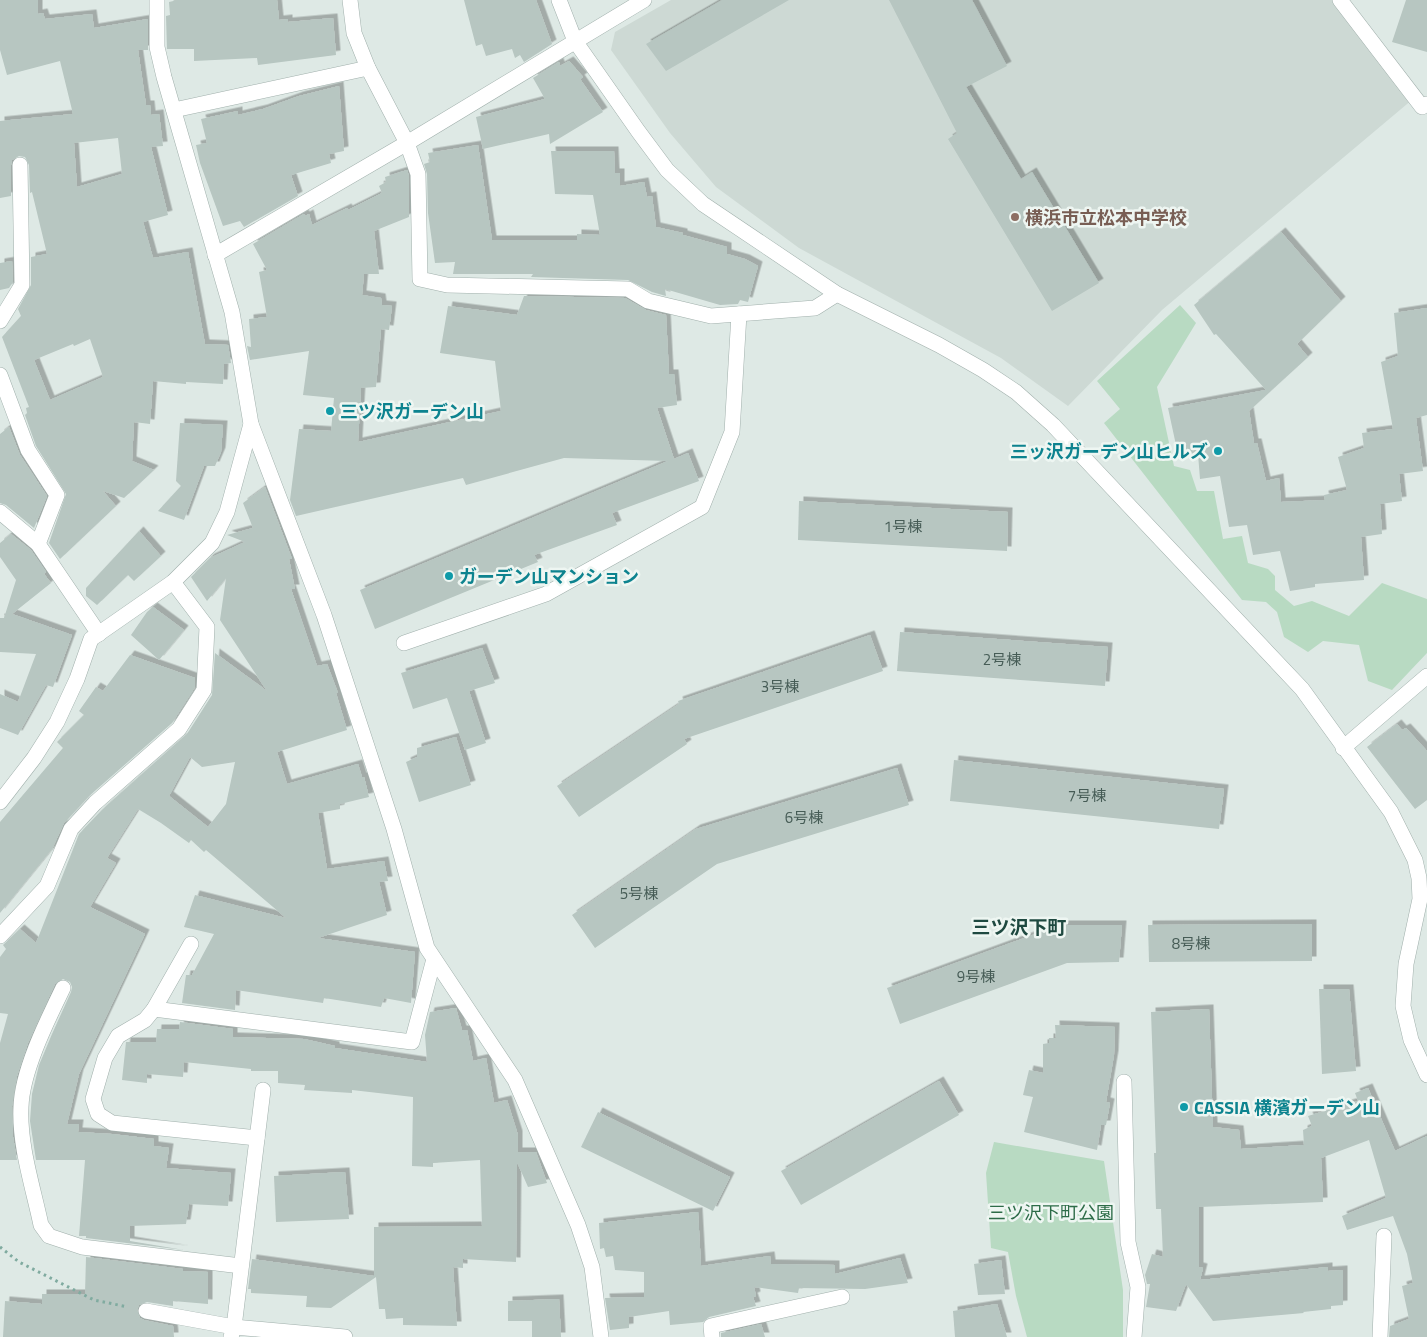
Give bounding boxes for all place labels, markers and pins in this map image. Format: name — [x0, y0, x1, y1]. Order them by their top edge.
place label: 横浜市立松本中学校 — [1025, 204, 1187, 231]
marker: 横浜市立松本中学校 — [1009, 211, 1021, 223]
place label: 三ツ沢ガーデン山 — [340, 398, 484, 425]
marker: 三ツ沢ガーデン山 — [324, 405, 336, 417]
place label: 三ッ沢ガーデン山ヒルズ — [1010, 438, 1208, 465]
marker: 三ッ沢ガーデン山ヒルズ — [1212, 445, 1224, 457]
place label: ガーデン山マンション — [459, 563, 639, 590]
marker: ガーデン山マンション — [443, 570, 455, 582]
place label: CASSIA 横濱ガーデン山 — [1194, 1094, 1380, 1121]
marker: CASSIA 横濱ガーデン山 — [1178, 1101, 1190, 1113]

